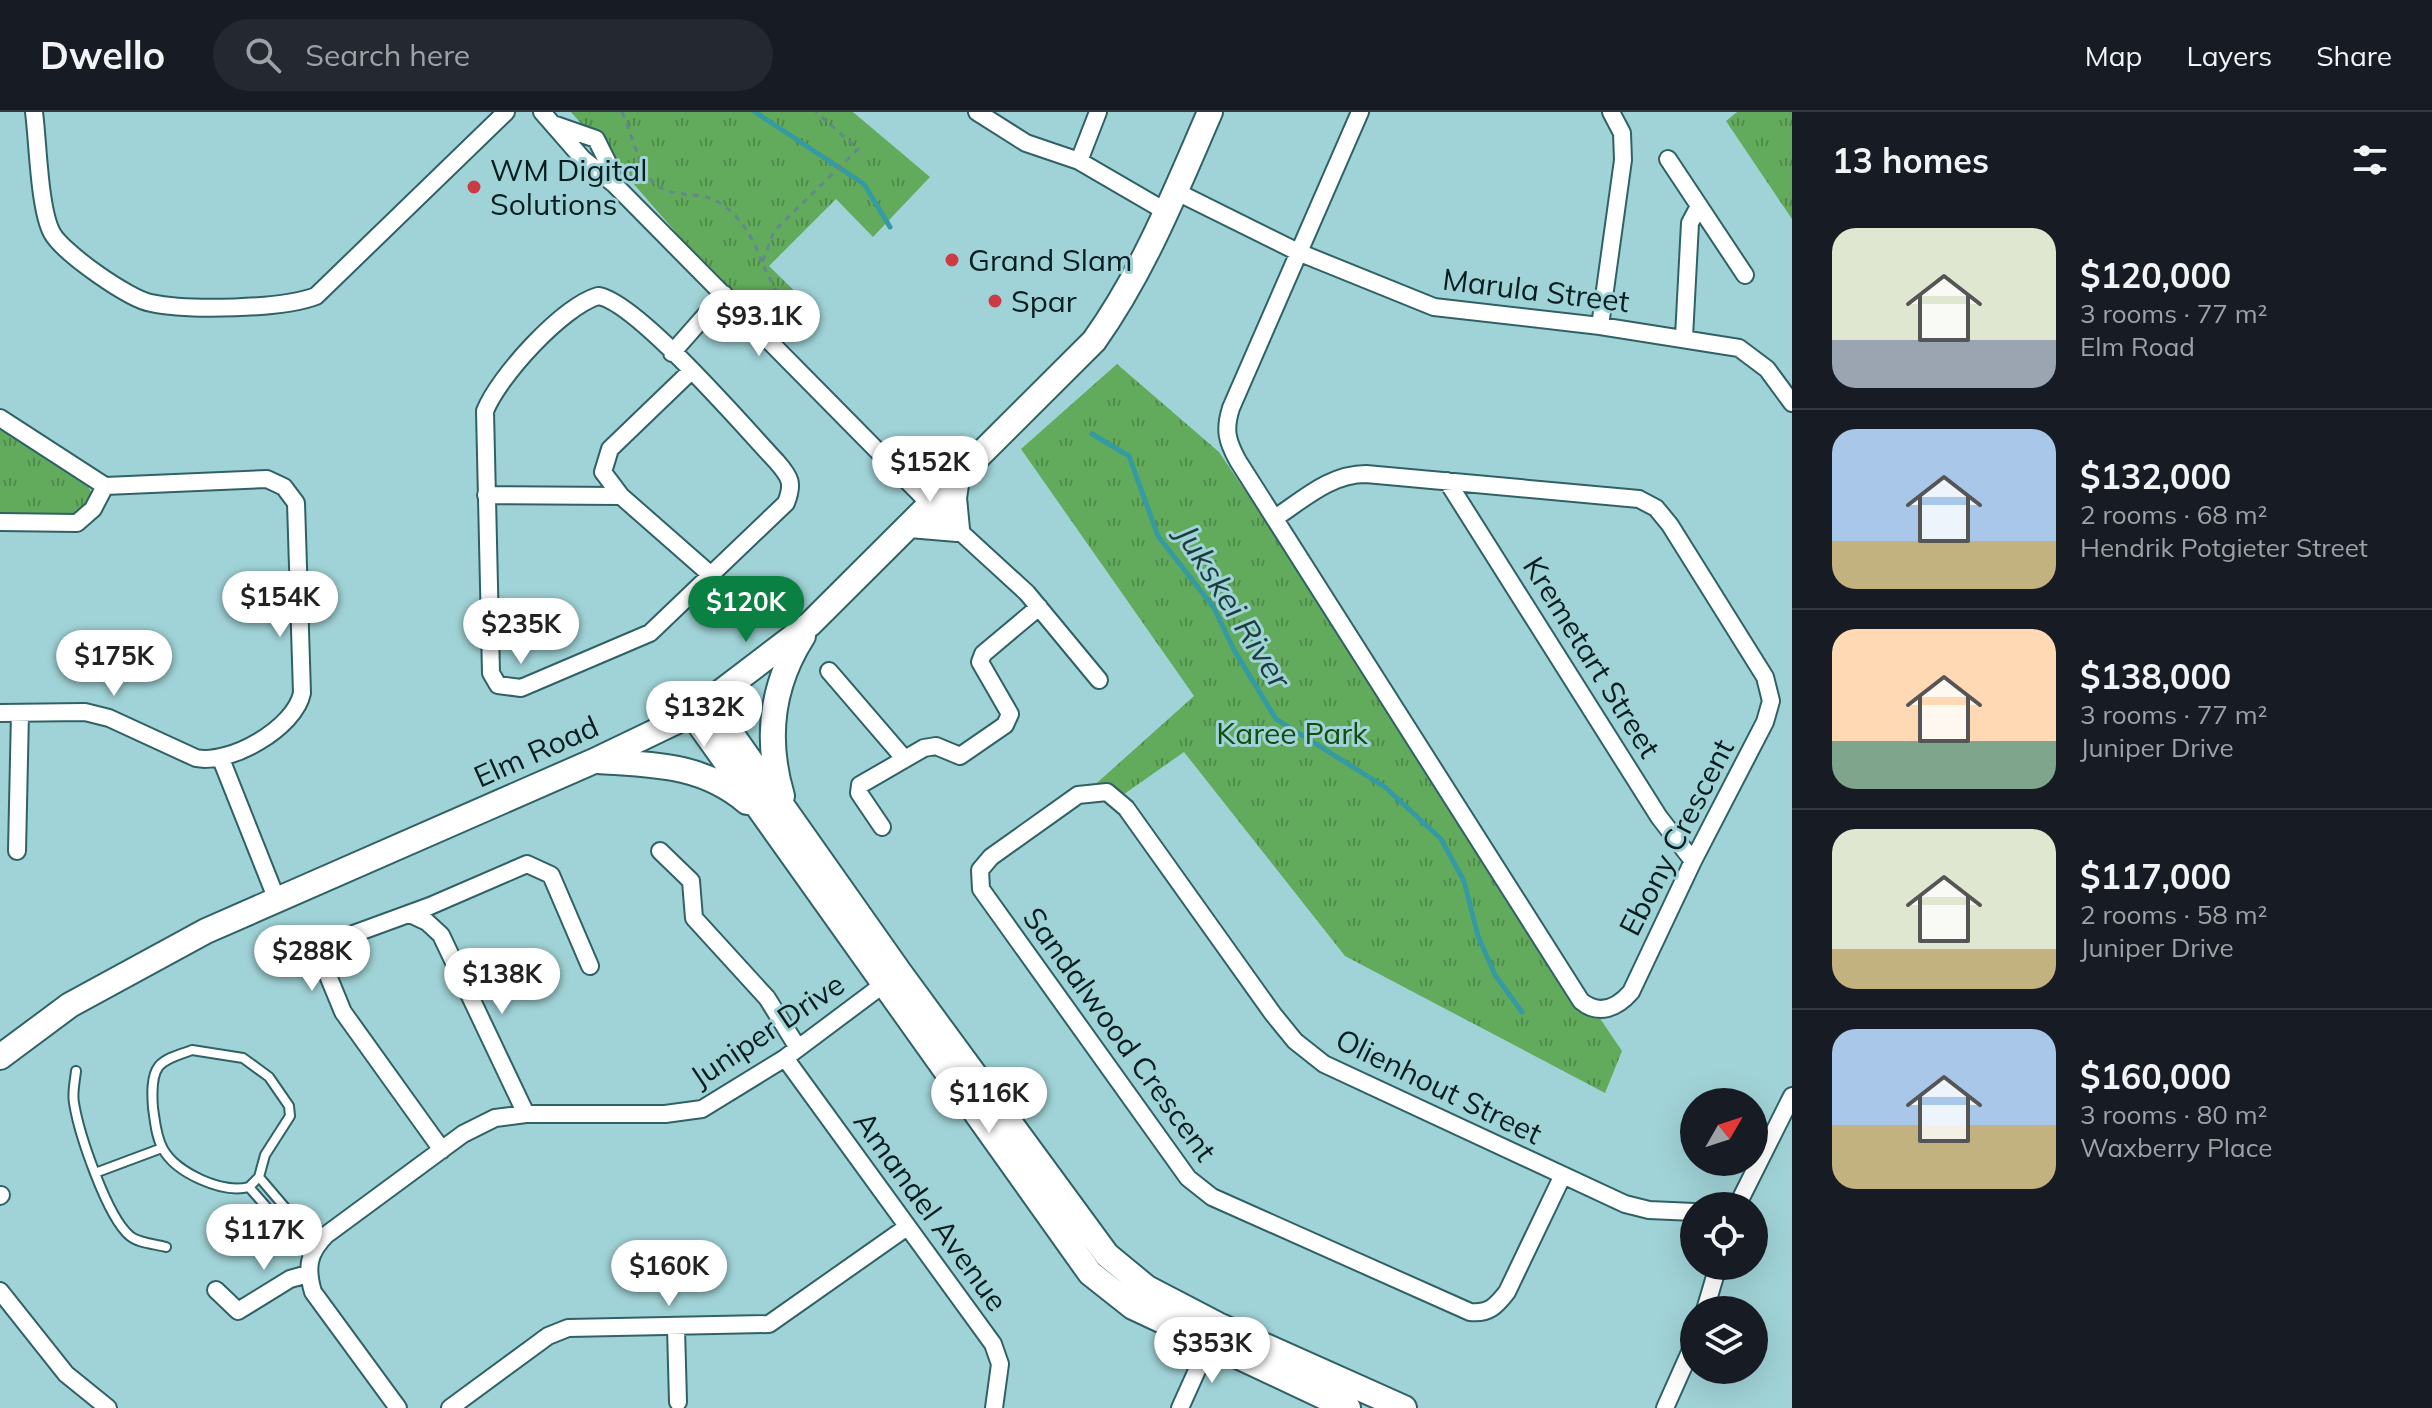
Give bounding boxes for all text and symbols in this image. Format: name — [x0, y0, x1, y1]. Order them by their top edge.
search box — [213, 19, 773, 91]
text: Dwello — [40, 31, 165, 79]
icon: search — [241, 33, 285, 77]
text: Search here — [305, 36, 470, 74]
text: Map — [2085, 38, 2142, 73]
text: Layers — [2186, 38, 2272, 73]
text: Share — [2316, 38, 2392, 73]
icon: filters — [2348, 138, 2392, 182]
text: 13 homes — [1832, 139, 1989, 182]
place label: WM Digital Solutions — [490, 151, 647, 223]
marker: WM Digital Solutions — [465, 178, 483, 196]
place label: Grand Slam — [968, 241, 1132, 279]
marker: Grand Slam — [943, 251, 961, 269]
text: $120,000 — [2080, 254, 2231, 297]
street label: Marula Street — [1440, 260, 1632, 320]
icon: home — [1896, 260, 1992, 356]
place label: Spar — [1011, 282, 1077, 320]
pin: $93.1K — [694, 290, 824, 358]
marker: Spar — [986, 292, 1004, 310]
text: 3 rooms · 77 m² — [2080, 297, 2267, 330]
text: $93.1K — [716, 299, 802, 332]
text: Elm Road — [2080, 330, 2195, 363]
pin: $152K — [874, 436, 986, 504]
text: $152K — [890, 445, 970, 478]
text: $132,000 — [2080, 455, 2231, 498]
icon: home — [1896, 461, 1992, 557]
text: 2 rooms · 68 m² — [2080, 498, 2267, 531]
water label: Jukskei River — [1166, 514, 1301, 697]
text: Hendrik Potgieter Street — [2080, 531, 2368, 564]
street label: Kremetart Street — [1515, 549, 1669, 765]
pin: $154K — [224, 571, 336, 639]
pin: $120K — [690, 576, 802, 644]
text: $154K — [240, 580, 320, 613]
text: $120K — [706, 585, 786, 618]
pin: $235K — [465, 598, 577, 666]
text: $235K — [481, 607, 561, 640]
pin: $175K — [58, 630, 170, 698]
text: $175K — [74, 639, 154, 672]
text: $138,000 — [2080, 655, 2231, 698]
icon: home — [1896, 661, 1992, 757]
pin: $132K — [648, 681, 760, 749]
text: $132K — [664, 690, 744, 723]
text: 3 rooms · 77 m² — [2080, 698, 2267, 731]
street label: Elm Road — [468, 707, 604, 795]
park label: Karee Park — [1216, 714, 1368, 752]
text: Juniper Drive — [2080, 731, 2234, 764]
street label: Ebony Crescent — [1610, 732, 1742, 942]
text: $117,000 — [2080, 855, 2231, 898]
icon: home — [1896, 861, 1992, 957]
text: 2 rooms · 58 m² — [2080, 898, 2267, 931]
street label: Sandalwood Crescent — [1015, 900, 1225, 1168]
pin: $288K — [256, 925, 368, 993]
text: Juniper Drive — [2080, 931, 2234, 964]
text: $288K — [272, 934, 352, 967]
pin: $138K — [446, 948, 558, 1016]
text: $138K — [462, 957, 542, 990]
street label: Juniper Drive — [683, 965, 851, 1095]
street label: Olienhout Street — [1330, 1020, 1548, 1152]
text: $160,000 — [2080, 1055, 2231, 1098]
icon: home — [1896, 1061, 1992, 1157]
pin: $116K — [933, 1067, 1045, 1135]
text: $116K — [949, 1076, 1029, 1109]
north arrow — [1680, 1088, 1768, 1176]
map controls — [1680, 1088, 1768, 1384]
text: 3 rooms · 80 m² — [2080, 1098, 2267, 1131]
street label: Amandel Avenue — [846, 1104, 1016, 1318]
text: Waxberry Place — [2080, 1131, 2272, 1164]
button: locate — [1680, 1192, 1768, 1280]
pin: $117K — [208, 1204, 320, 1272]
text: $117K — [224, 1213, 304, 1246]
pin: $160K — [613, 1240, 725, 1308]
text: $160K — [629, 1249, 709, 1282]
button: layers — [1680, 1296, 1768, 1384]
pin: $353K — [1156, 1317, 1268, 1385]
text: $353K — [1172, 1326, 1252, 1359]

